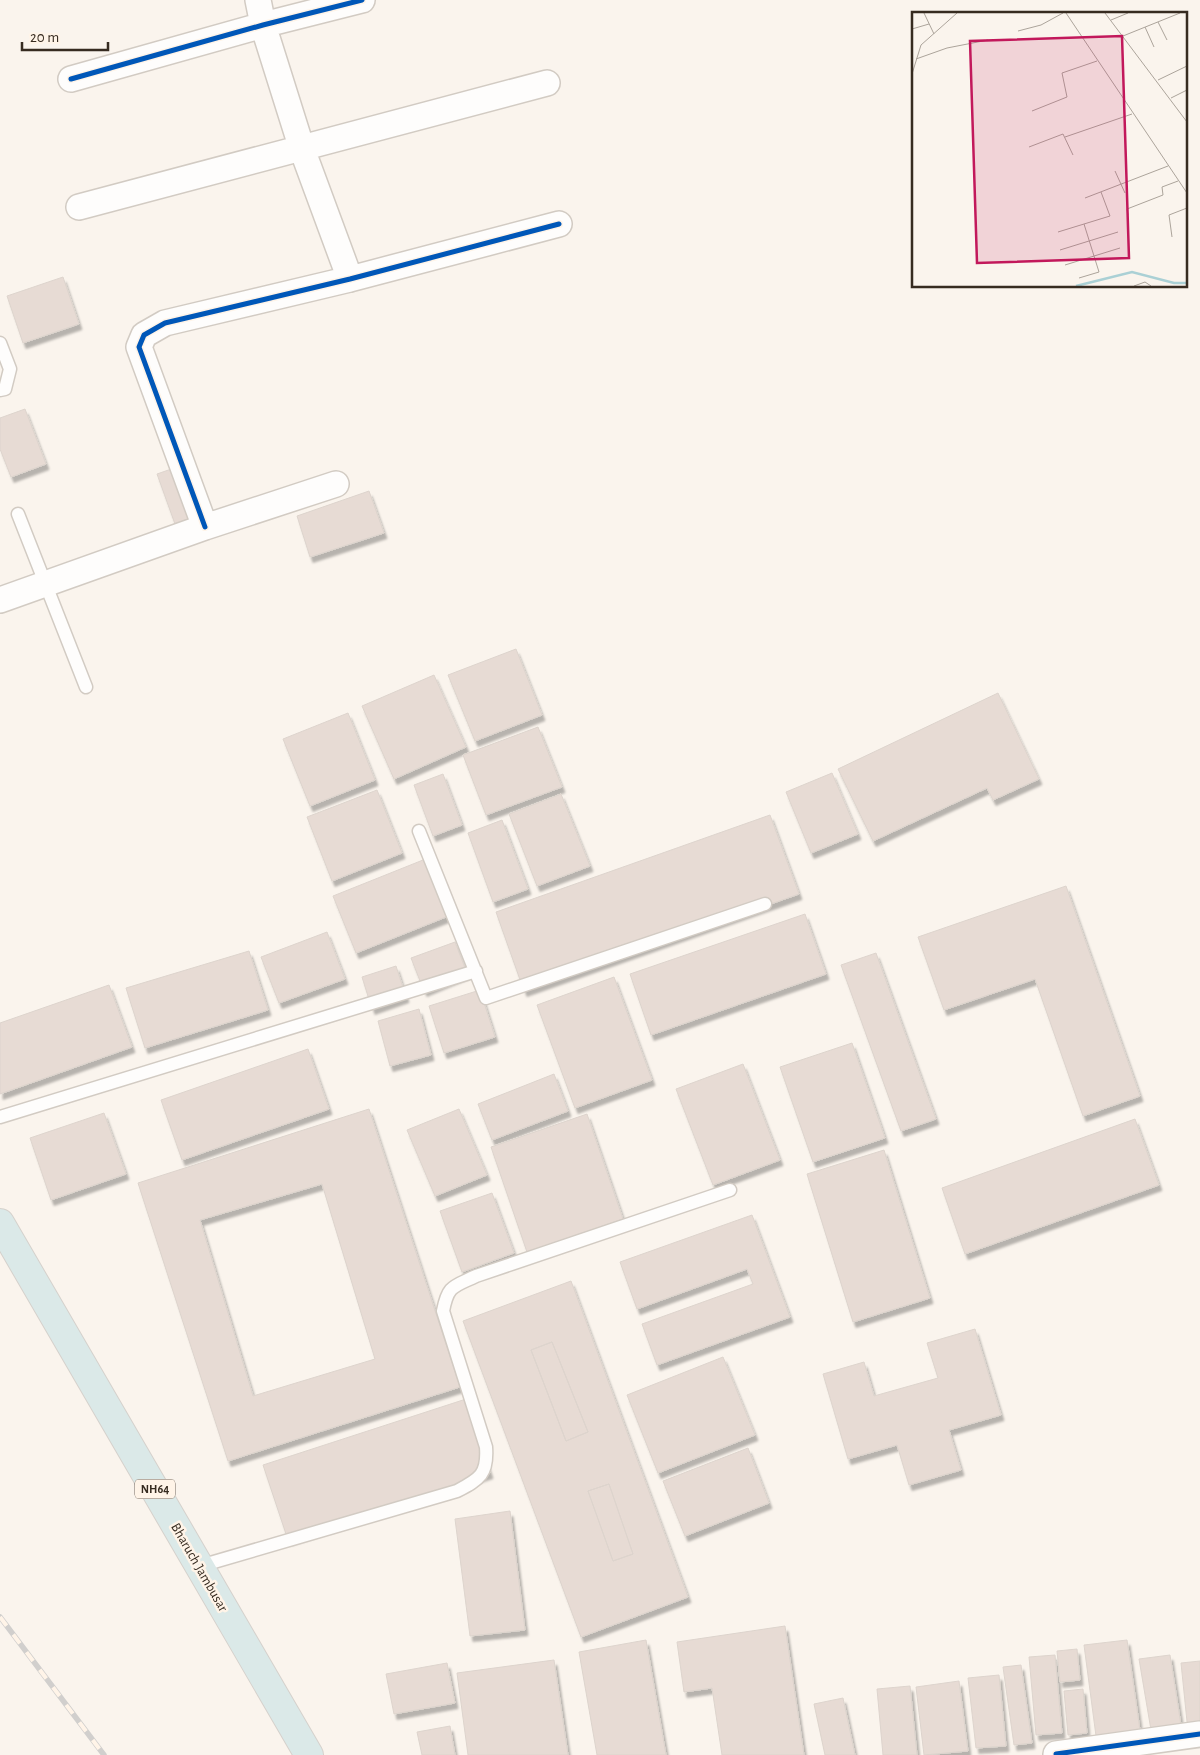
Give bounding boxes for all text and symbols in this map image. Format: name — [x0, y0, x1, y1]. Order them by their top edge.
inset map — [912, 12, 1188, 288]
scale bar — [22, 20, 109, 52]
text: 20 m — [30, 30, 59, 45]
road number: NH64 — [135, 1480, 175, 1498]
street label: Bharuch Jambusar — [168, 1521, 230, 1615]

